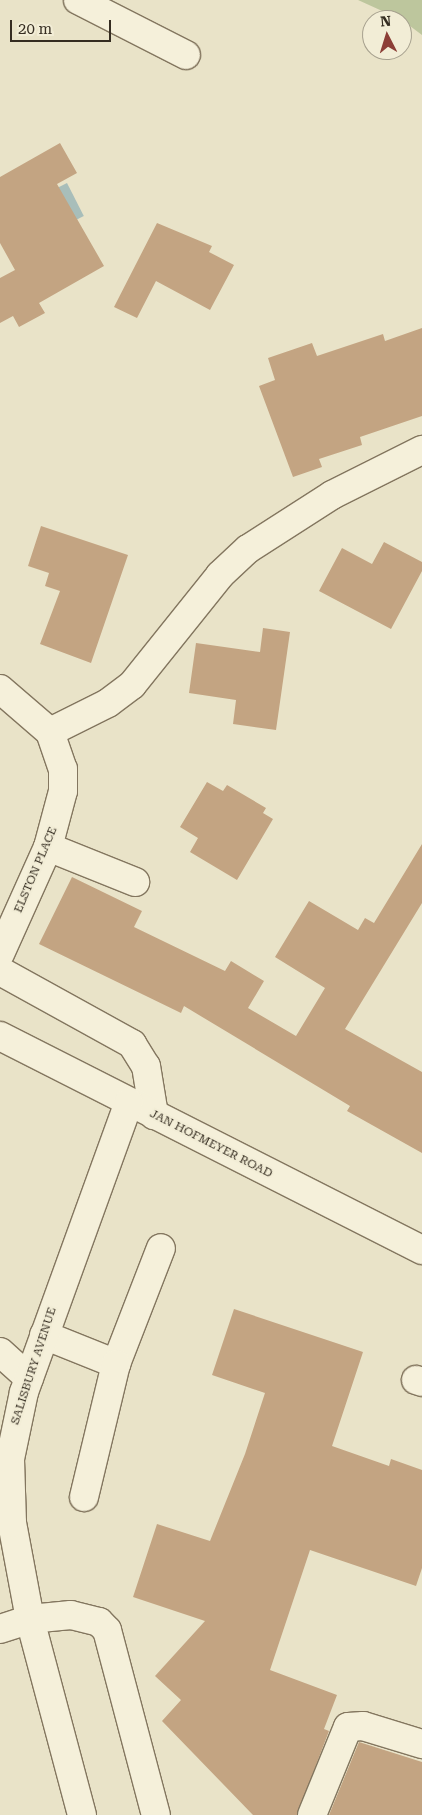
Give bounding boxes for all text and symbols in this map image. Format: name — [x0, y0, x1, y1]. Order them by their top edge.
scale bar — [12, 10, 114, 42]
north arrow — [362, 10, 412, 60]
text: N — [380, 13, 392, 29]
text: 20 m — [18, 20, 52, 38]
street label: ELSTON PLACE — [11, 825, 61, 915]
street label: JAN HOFMEYER ROAD — [147, 1107, 275, 1181]
street label: SALISBURY AVENUE — [8, 1305, 60, 1427]

